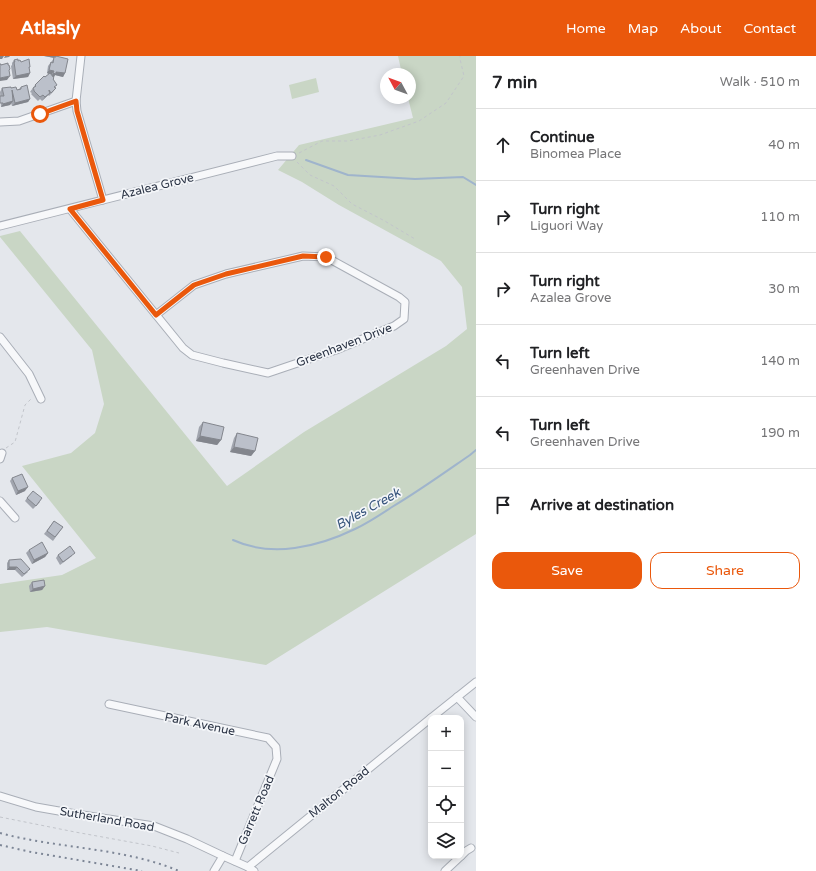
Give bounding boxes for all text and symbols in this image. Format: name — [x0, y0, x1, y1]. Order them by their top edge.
text: Atlasly — [20, 17, 80, 39]
text: Home — [566, 20, 606, 37]
text: Map — [628, 20, 658, 37]
text: About — [680, 20, 722, 37]
text: Contact — [744, 20, 796, 37]
north arrow — [380, 68, 416, 104]
text: 7 min — [492, 72, 537, 93]
text: Walk · 510 m — [720, 74, 800, 90]
route start — [31, 105, 49, 123]
text: Continue — [530, 128, 594, 146]
icon: ahead — [492, 134, 514, 156]
text: 40 m — [768, 137, 800, 153]
text: Binomea Place — [530, 146, 621, 162]
street label: Azalea Grove — [119, 170, 195, 202]
text: Turn right — [530, 200, 600, 218]
icon: right — [492, 206, 514, 228]
text: 110 m — [760, 209, 800, 225]
text: Liguori Way — [530, 218, 603, 234]
route end — [317, 248, 335, 266]
text: Turn right — [530, 272, 600, 290]
icon: right — [492, 278, 514, 300]
text: 30 m — [768, 281, 800, 297]
text: Azalea Grove — [530, 290, 611, 306]
street label: Greenhaven Drive — [294, 320, 394, 370]
text: Turn left — [530, 344, 590, 362]
icon: left — [492, 350, 514, 372]
text: 140 m — [760, 353, 800, 369]
text: Greenhaven Drive — [530, 362, 640, 378]
text: Turn left — [530, 416, 590, 434]
icon: left — [492, 422, 514, 444]
text: 190 m — [760, 425, 800, 441]
text: Greenhaven Drive — [530, 434, 640, 450]
water label: Byles Creek — [333, 484, 404, 533]
icon: arrive — [492, 494, 514, 516]
text: Arrive at destination — [530, 496, 674, 514]
button: Save — [492, 552, 642, 589]
button: Share — [650, 552, 800, 589]
street label: Park Avenue — [163, 710, 237, 738]
map controls — [428, 715, 464, 859]
button: + — [428, 715, 464, 751]
button: − — [428, 751, 464, 787]
street label: Malton Road — [306, 763, 372, 821]
street label: Garrett Road — [235, 773, 277, 847]
button: locate — [428, 787, 464, 823]
street label: Sutherland Road — [59, 804, 155, 834]
button: layers — [428, 823, 464, 859]

